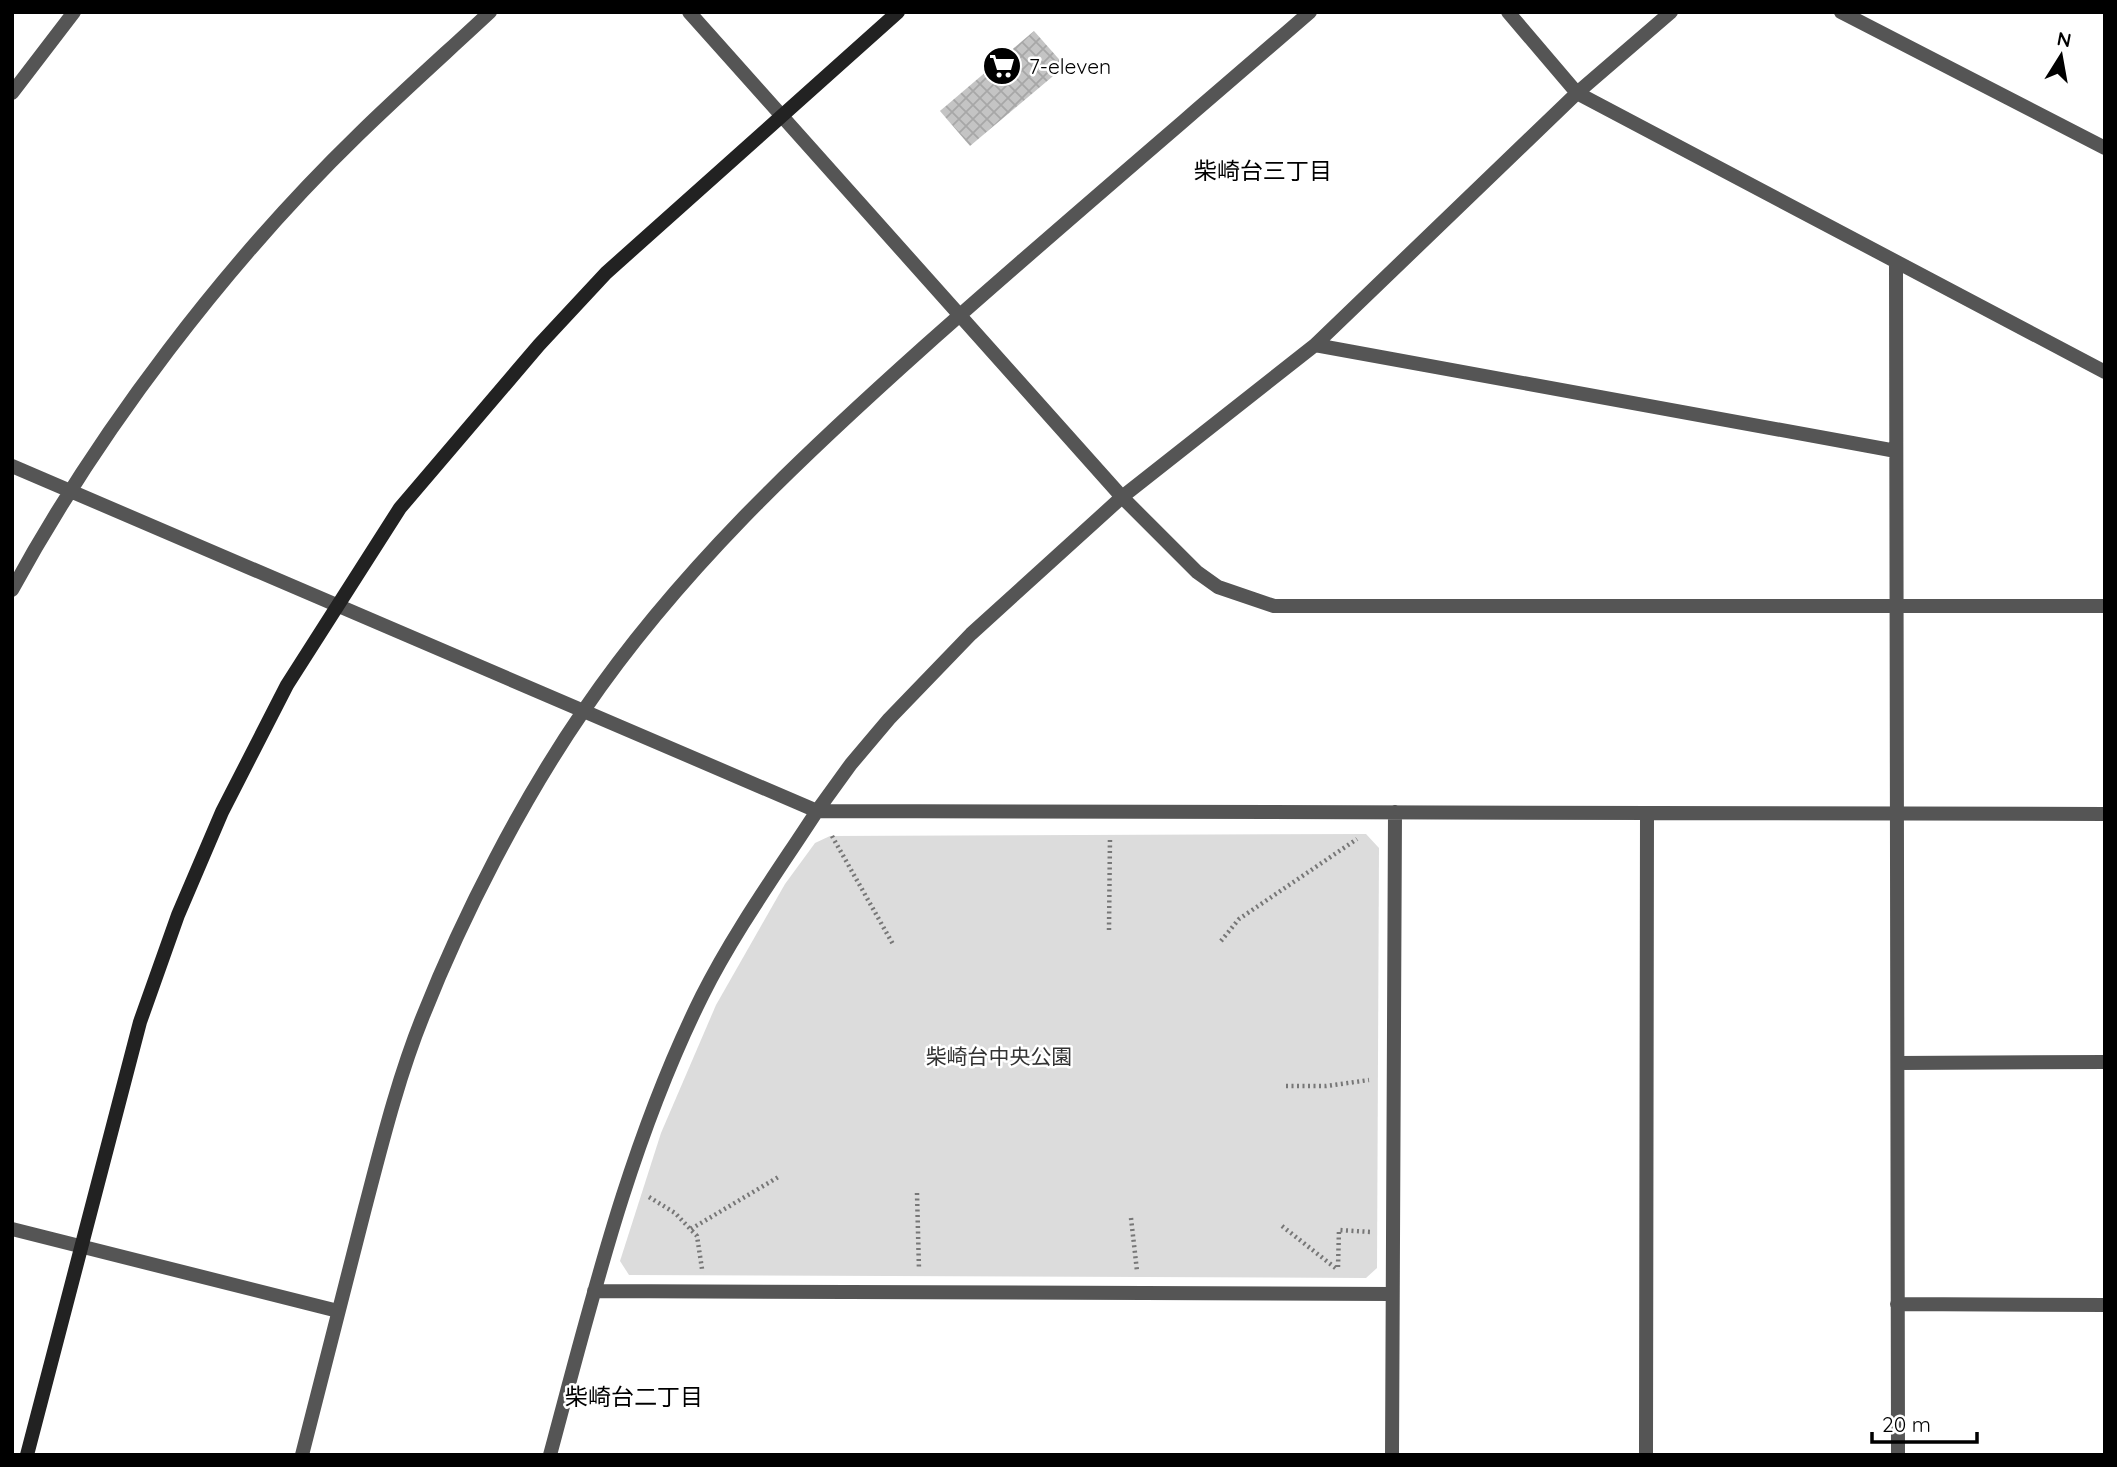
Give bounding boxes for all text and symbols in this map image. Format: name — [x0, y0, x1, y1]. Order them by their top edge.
north arrow — [2026, 21, 2096, 91]
text: N — [2055, 26, 2073, 52]
supermarket icon: 7-eleven — [981, 45, 1023, 87]
place label: 7-eleven — [1029, 53, 1111, 79]
district label: 柴崎台三丁目 — [1194, 156, 1332, 185]
park label: 柴崎台中央公園 — [926, 1043, 1073, 1069]
district label: 柴崎台二丁目 — [565, 1382, 703, 1411]
scale bar — [1872, 1400, 1977, 1444]
text: 20 m — [1882, 1411, 1931, 1437]

